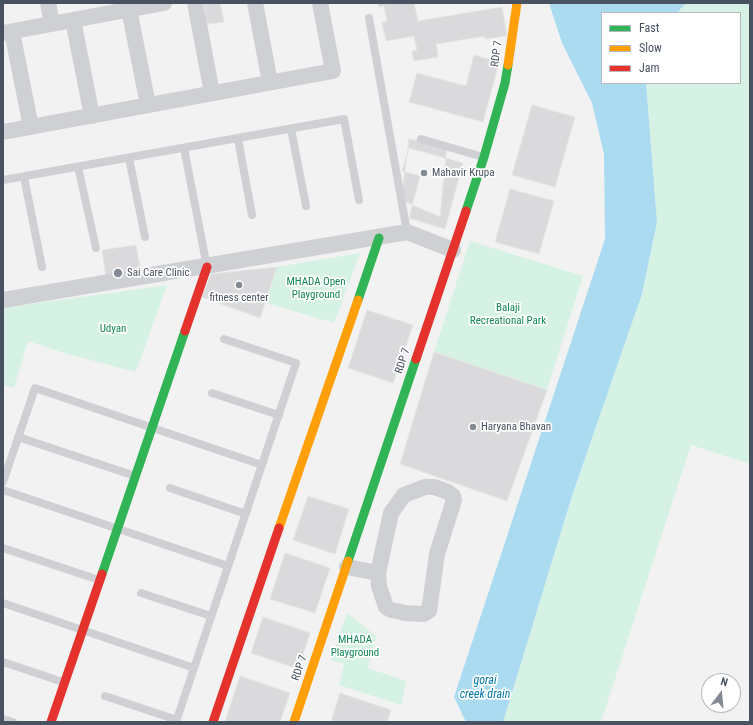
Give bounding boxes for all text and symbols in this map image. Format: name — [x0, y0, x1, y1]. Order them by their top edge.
legend — [601, 12, 741, 84]
text: Fast — [639, 21, 659, 35]
street label: RDP 7 — [489, 40, 505, 68]
text: Slow — [639, 41, 662, 55]
text: Jam — [639, 61, 660, 75]
place label: Mahavir Krupa — [432, 166, 495, 180]
marker: Mahavir Krupa — [419, 168, 429, 178]
place label: Sai Care Clinic — [127, 266, 190, 280]
marker: Sai Care Clinic — [112, 267, 124, 279]
park label: MHADA Open Playground — [286, 275, 346, 301]
marker: fitness center — [234, 280, 244, 290]
place label: fitness center — [209, 291, 269, 305]
park label: Balaji Recreational Park — [470, 301, 546, 327]
park label: Udyan — [100, 322, 126, 336]
street label: RDP 7 — [393, 347, 413, 375]
place label: Haryana Bhavan — [481, 420, 551, 434]
marker: Haryana Bhavan — [468, 422, 478, 432]
park label: MHADA Playground — [331, 633, 379, 659]
street label: RDP 7 — [289, 653, 311, 683]
north arrow — [701, 673, 741, 713]
water label: gorai creek drain — [460, 674, 510, 702]
text: N — [719, 675, 729, 689]

